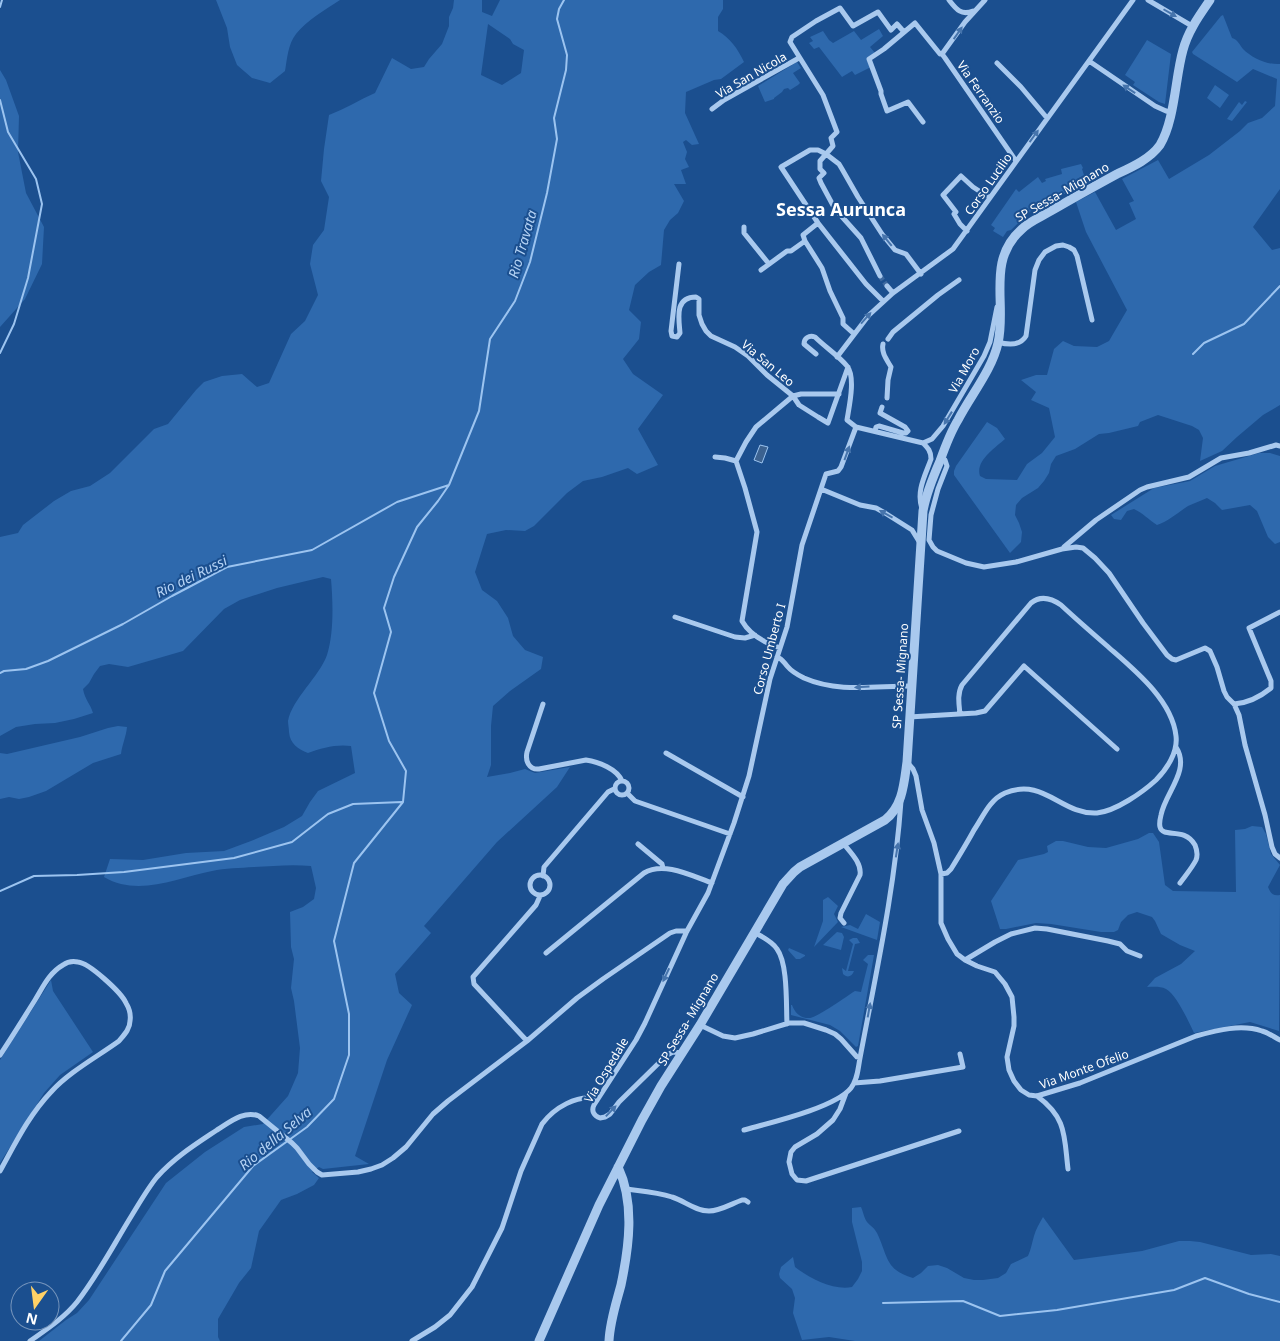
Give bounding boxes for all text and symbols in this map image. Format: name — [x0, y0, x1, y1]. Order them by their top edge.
one-way arrow — [1163, 9, 1177, 18]
one-way arrow — [953, 26, 963, 39]
street label: Via San Nicola — [713, 48, 789, 102]
street label: Via Ferranzio — [953, 57, 1009, 127]
one-way arrow — [1122, 84, 1136, 93]
one-way arrow — [1029, 129, 1039, 143]
street label: Corso Lucilio — [960, 150, 1016, 218]
street label: SP Sessa- Mignano — [1012, 158, 1112, 226]
district label: Sessa Aurunca — [776, 197, 906, 221]
water label: Rio Travata — [503, 208, 541, 280]
one-way arrow — [882, 234, 893, 247]
one-way arrow — [860, 312, 872, 324]
street label: Via San Leo — [738, 336, 798, 390]
street label: Via Moro — [944, 344, 984, 396]
one-way arrow — [943, 412, 952, 425]
one-way arrow — [844, 445, 851, 460]
one-way arrow — [879, 509, 893, 518]
water label: Rio dei Russi — [152, 550, 230, 601]
street label: Corso Umberto I — [749, 601, 789, 697]
street label: SP Sessa- Mignano — [888, 623, 912, 729]
one-way arrow — [854, 684, 870, 692]
one-way arrow — [893, 842, 901, 858]
one-way arrow — [662, 968, 670, 982]
street label: SP Sessa- Mignano — [653, 969, 723, 1069]
one-way arrow — [866, 1002, 874, 1018]
street label: Via Ospedale — [580, 1034, 632, 1106]
street label: Via Monte Ofelio — [1037, 1045, 1131, 1093]
water label: Rio della Selva — [235, 1102, 315, 1174]
one-way arrow — [605, 1105, 617, 1117]
north arrow — [10, 1281, 60, 1331]
text: N — [24, 1309, 40, 1330]

